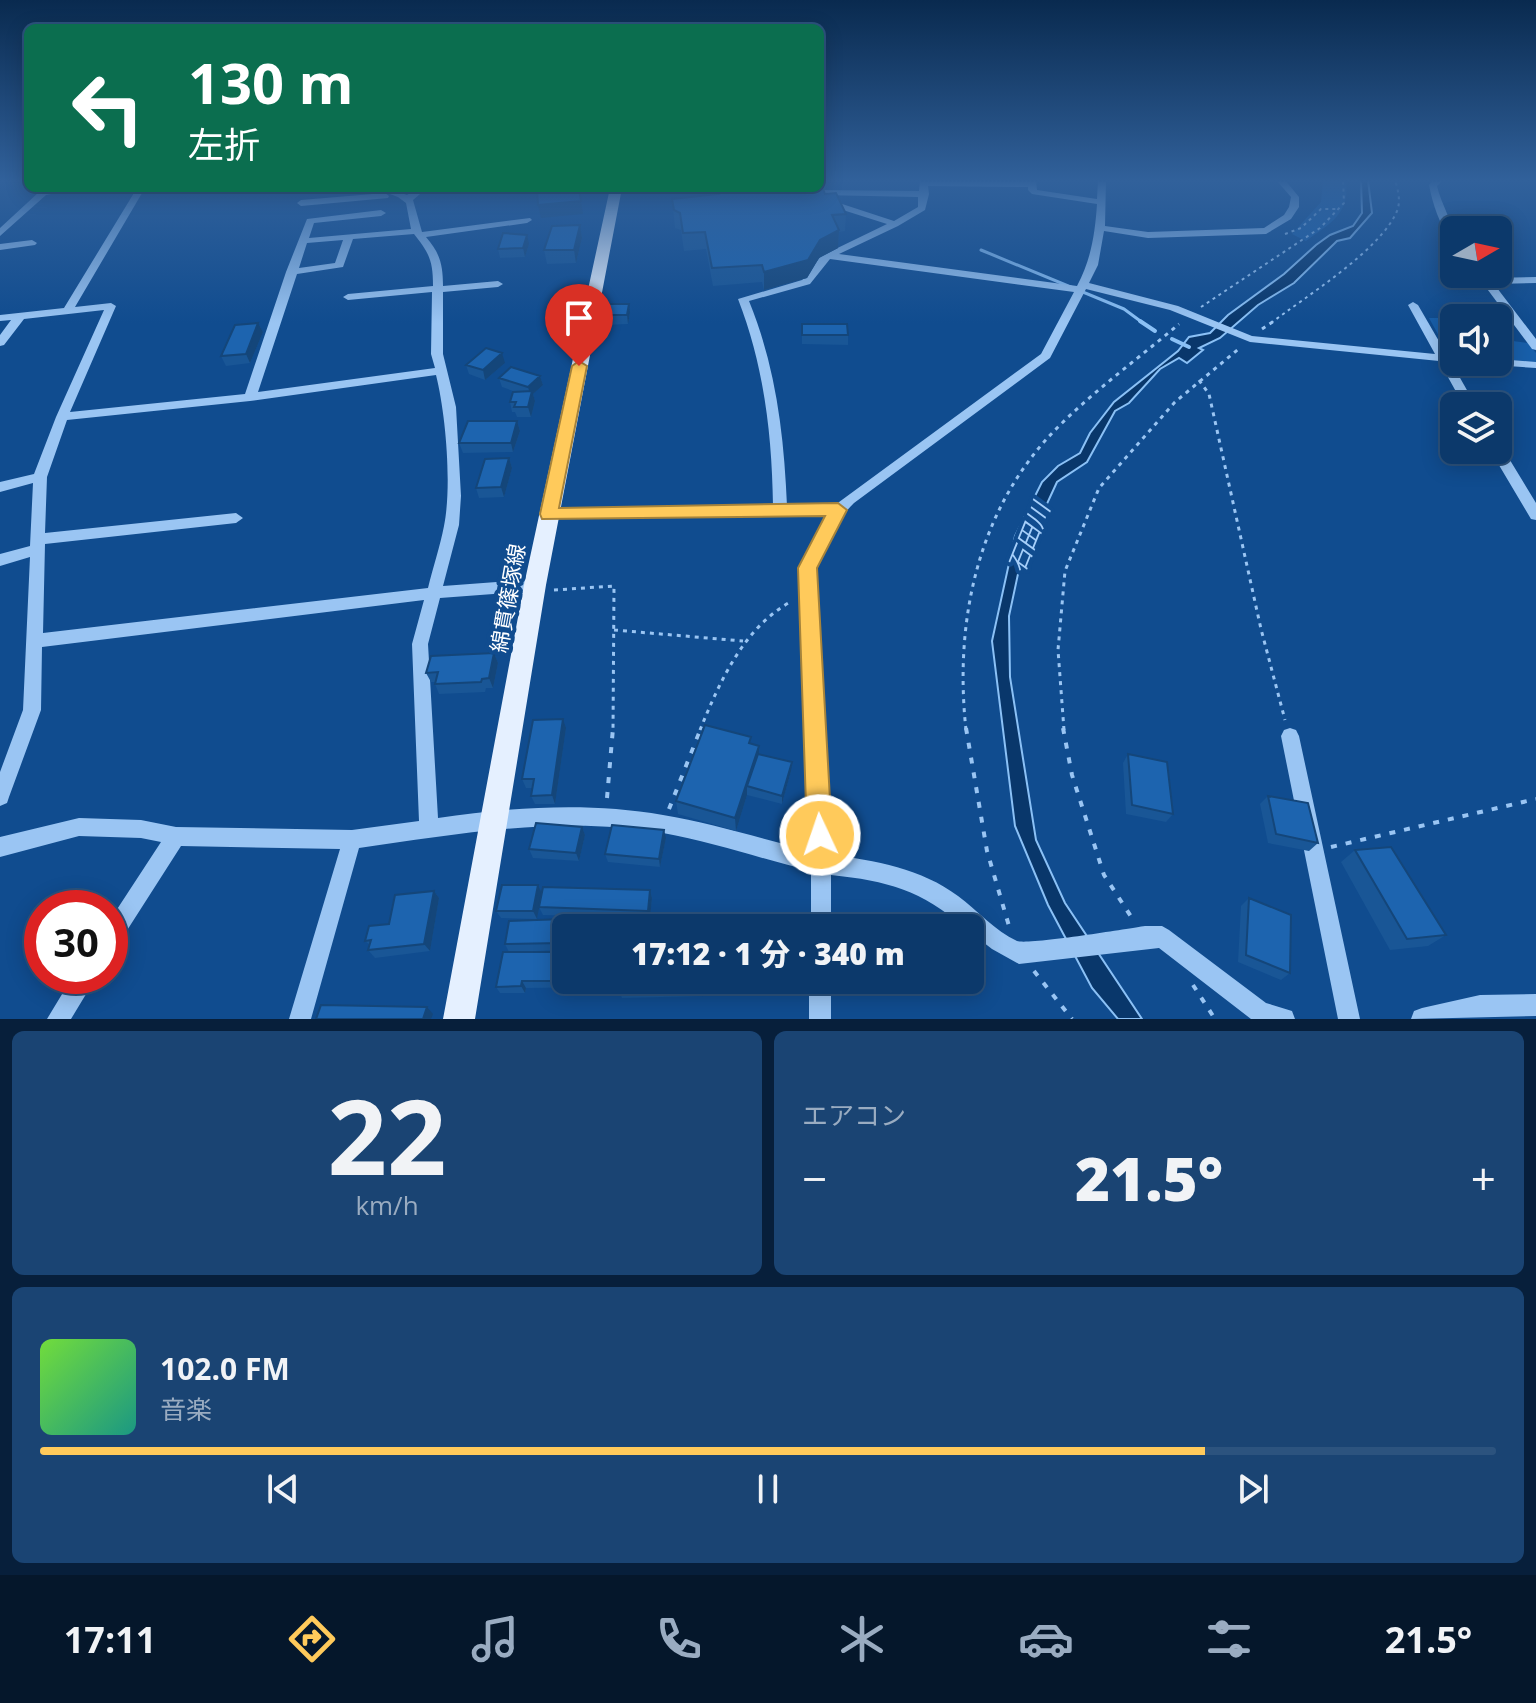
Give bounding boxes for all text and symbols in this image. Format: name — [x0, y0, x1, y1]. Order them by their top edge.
text: 130 m — [188, 44, 354, 120]
icon: left — [56, 56, 160, 160]
text: 左折 — [188, 120, 260, 169]
north arrow — [1440, 216, 1512, 288]
map controls — [1440, 216, 1512, 464]
pin — [545, 284, 613, 366]
icon: arrive — [557, 296, 601, 340]
button: sound — [1440, 304, 1512, 376]
button: layers — [1440, 392, 1512, 464]
water label: 石田川 — [999, 495, 1058, 577]
street label: 綿貫篠塚線 — [483, 541, 531, 655]
position arrow — [778, 793, 862, 877]
speed limit sign: 30 — [24, 890, 128, 994]
text: 17:12 · 1 分 · 340 m — [631, 933, 905, 974]
text: 22 — [328, 1064, 446, 1205]
text: エアコン — [802, 1097, 906, 1133]
text: 21.5° — [1075, 1137, 1223, 1219]
text: − — [802, 1148, 827, 1208]
text: + — [1471, 1148, 1496, 1208]
text: km/h — [355, 1187, 419, 1223]
text: 102.0 FM — [160, 1348, 290, 1389]
text: 音楽 — [160, 1391, 212, 1427]
icon: previous — [261, 1467, 305, 1511]
icon: pause — [746, 1467, 790, 1511]
icon: next — [1231, 1467, 1275, 1511]
icon: directions — [284, 1611, 340, 1667]
icon: music — [467, 1611, 523, 1667]
icon: phone — [651, 1611, 707, 1667]
icon: climate — [834, 1611, 890, 1667]
icon: car — [1018, 1611, 1074, 1667]
icon: filters — [1201, 1611, 1257, 1667]
text: 17:11 — [64, 1615, 156, 1664]
text: 21.5° — [1385, 1615, 1472, 1664]

